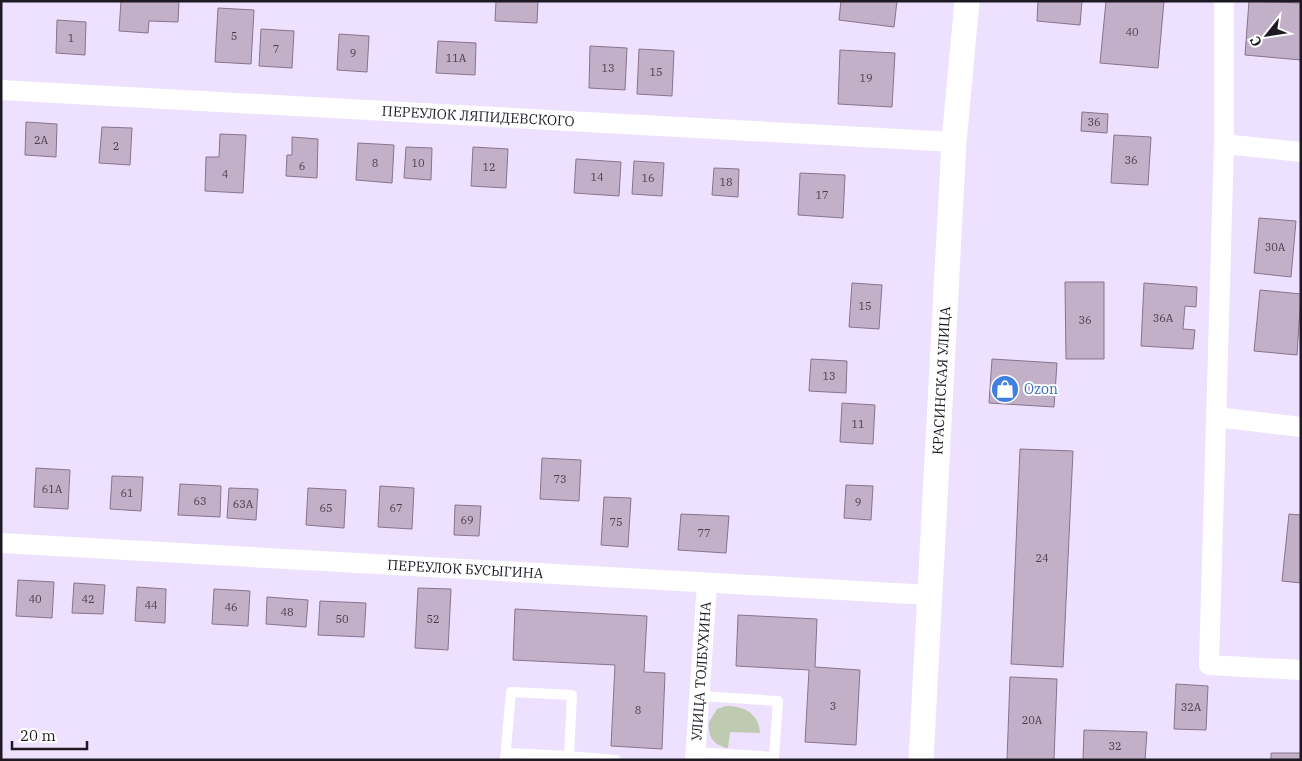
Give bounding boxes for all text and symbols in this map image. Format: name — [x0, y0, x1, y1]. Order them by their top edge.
north arrow — [1242, 10, 1292, 60]
house number: 40 — [1125, 25, 1139, 39]
house number: 5 — [231, 29, 237, 43]
house number: 1 — [68, 31, 74, 45]
text: С — [1246, 33, 1266, 50]
house number: 7 — [273, 42, 279, 56]
house number: 9 — [350, 46, 356, 60]
house number: 11А — [446, 51, 467, 65]
house number: 13 — [601, 61, 615, 75]
house number: 15 — [649, 65, 663, 79]
house number: 19 — [859, 71, 873, 85]
street label: ПЕРЕУЛОК ЛЯПИДЕВСКОГО — [381, 102, 575, 130]
house number: 36 — [1087, 115, 1101, 129]
house number: 2А — [34, 133, 49, 147]
house number: 2 — [113, 139, 119, 153]
house number: 36 — [1124, 153, 1138, 167]
house number: 8 — [372, 156, 378, 170]
house number: 10 — [411, 156, 425, 170]
house number: 6 — [299, 159, 305, 173]
house number: 12 — [482, 160, 496, 174]
house number: 4 — [222, 167, 229, 181]
house number: 14 — [590, 170, 604, 184]
house number: 16 — [641, 171, 655, 185]
house number: 18 — [719, 175, 733, 189]
house number: 17 — [815, 188, 829, 202]
house number: 30А — [1265, 240, 1286, 254]
house number: 15 — [858, 299, 872, 313]
street label: КРАСИНСКАЯ УЛИЦА — [928, 306, 954, 455]
house number: 36А — [1153, 311, 1174, 325]
house number: 36 — [1078, 313, 1092, 327]
house number: 13 — [822, 369, 836, 383]
shop icon: Ozon — [990, 374, 1020, 404]
place label: Ozon — [1024, 380, 1058, 398]
house number: 11 — [851, 417, 865, 431]
house number: 73 — [553, 472, 567, 486]
house number: 61А — [42, 482, 63, 496]
house number: 61 — [120, 486, 134, 500]
house number: 63 — [193, 494, 207, 508]
house number: 9 — [855, 495, 861, 509]
house number: 63А — [233, 497, 254, 511]
house number: 65 — [319, 501, 333, 515]
house number: 67 — [389, 501, 403, 515]
house number: 69 — [460, 513, 474, 527]
house number: 75 — [609, 515, 623, 529]
house number: 77 — [697, 526, 711, 540]
house number: 24 — [1035, 551, 1049, 565]
street label: ПЕРЕУЛОК БУСЫГИНА — [387, 556, 544, 582]
house number: 40 — [28, 592, 42, 606]
house number: 42 — [81, 592, 95, 606]
house number: 44 — [144, 598, 158, 612]
house number: 46 — [224, 600, 238, 614]
street label: УЛИЦА ТОЛБУХИНА — [687, 601, 715, 741]
house number: 48 — [280, 605, 294, 619]
house number: 50 — [335, 612, 349, 626]
house number: 52 — [426, 612, 440, 626]
house number: 3 — [830, 699, 836, 713]
house number: 32А — [1181, 700, 1202, 714]
house number: 8 — [635, 703, 641, 717]
house number: 20А — [1022, 713, 1043, 727]
scale bar — [12, 718, 88, 750]
text: 20 m — [20, 726, 56, 745]
house number: 32 — [1108, 739, 1122, 753]

